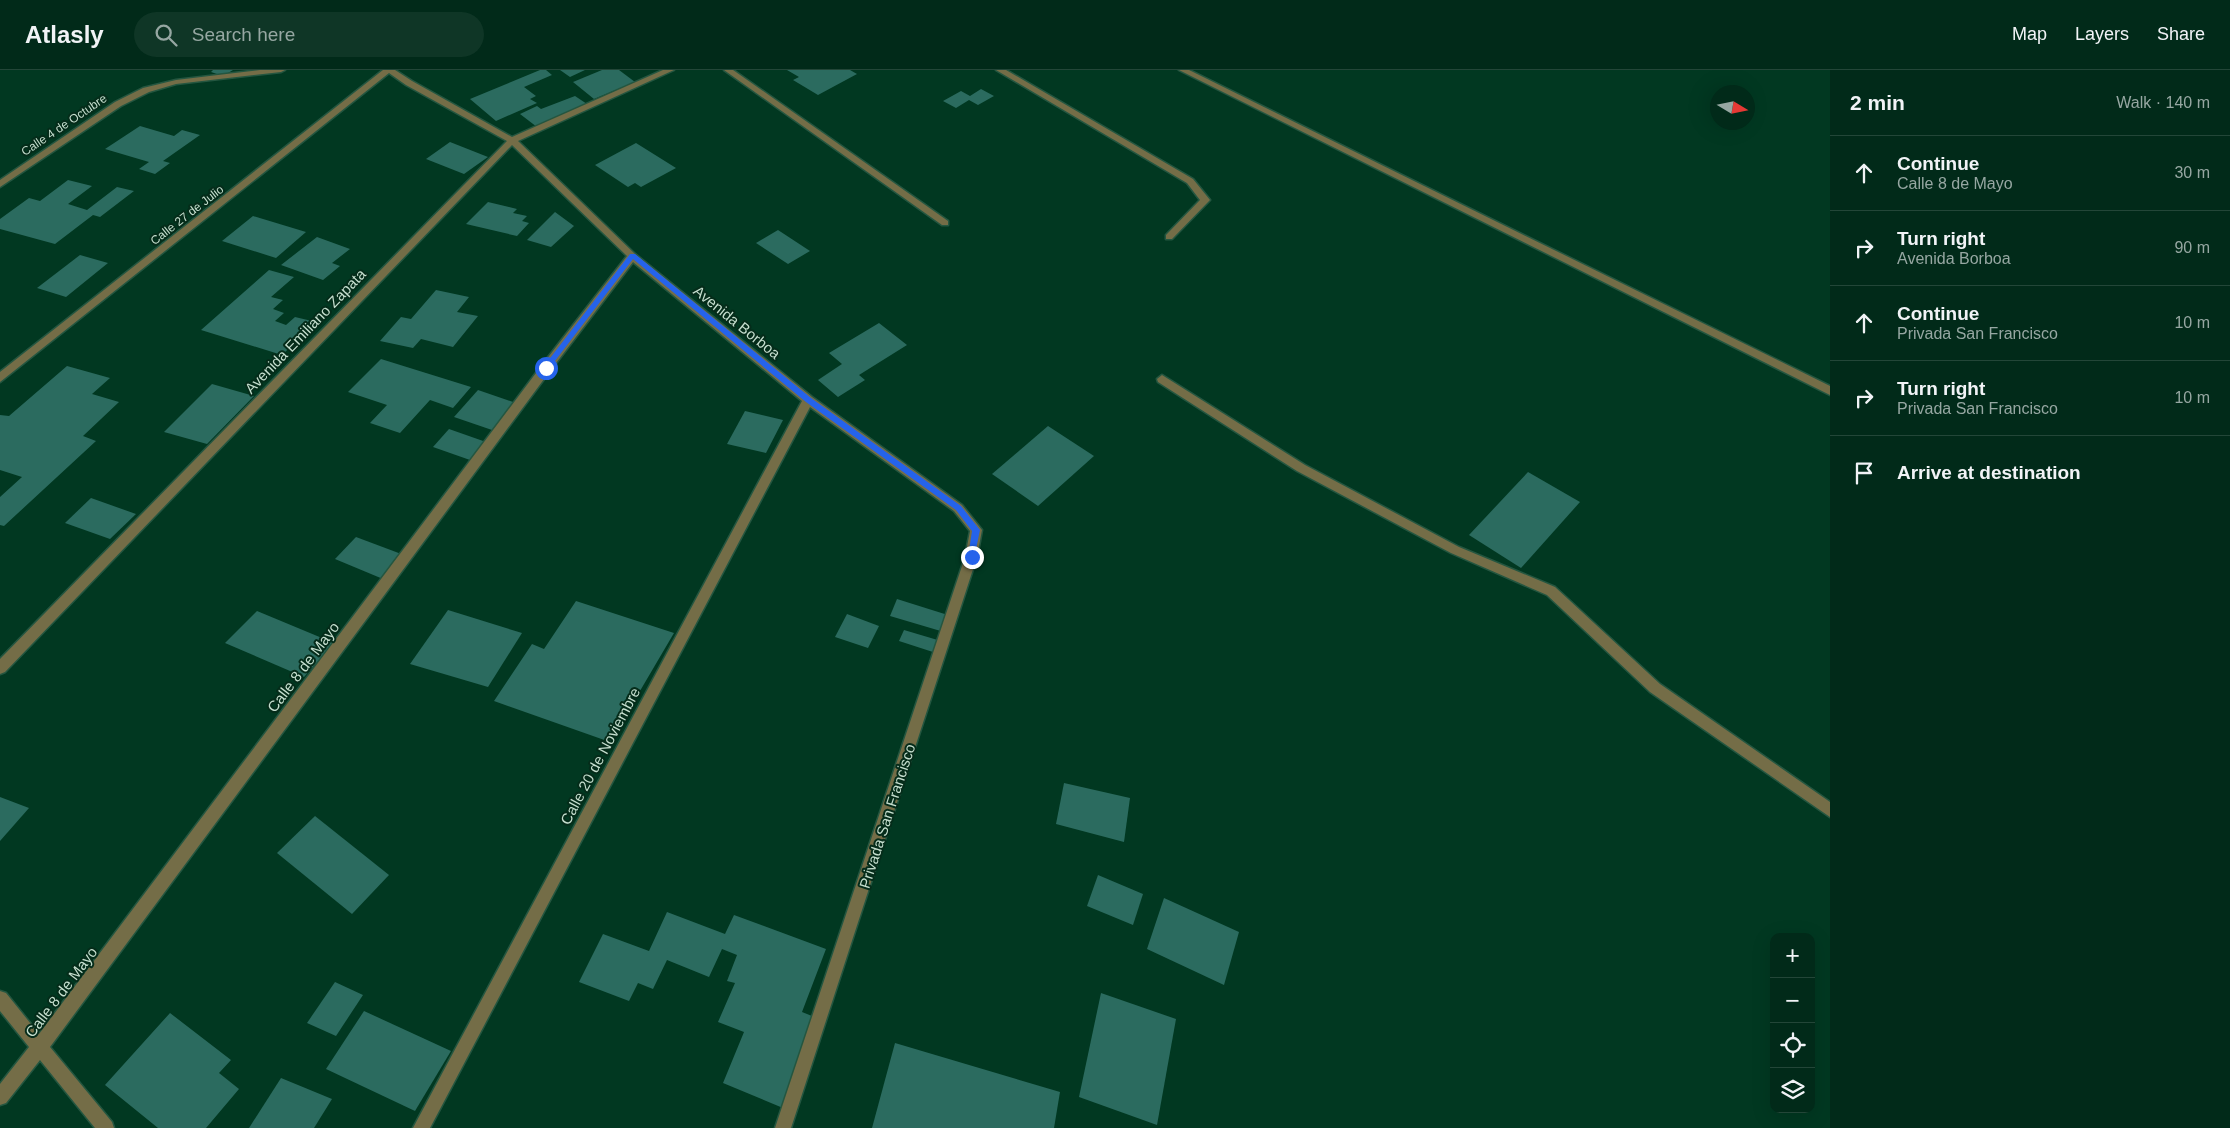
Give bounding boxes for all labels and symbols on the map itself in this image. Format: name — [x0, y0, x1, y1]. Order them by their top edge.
north arrow — [1710, 85, 1755, 130]
street label: Calle 4 de Octubre — [19, 91, 110, 159]
street label: Calle 27 de Julio — [148, 182, 227, 248]
street label: Avenida Emiliano Zapata — [241, 265, 369, 397]
street label: Avenida Borboa — [690, 282, 784, 363]
route start — [535, 357, 558, 380]
route end — [961, 546, 984, 569]
street label: Calle 8 de Mayo — [264, 619, 342, 715]
street label: Calle 20 de Noviembre — [557, 685, 643, 827]
street label: Privada San Francisco — [856, 742, 918, 890]
street label: Calle 8 de Mayo — [22, 944, 100, 1040]

